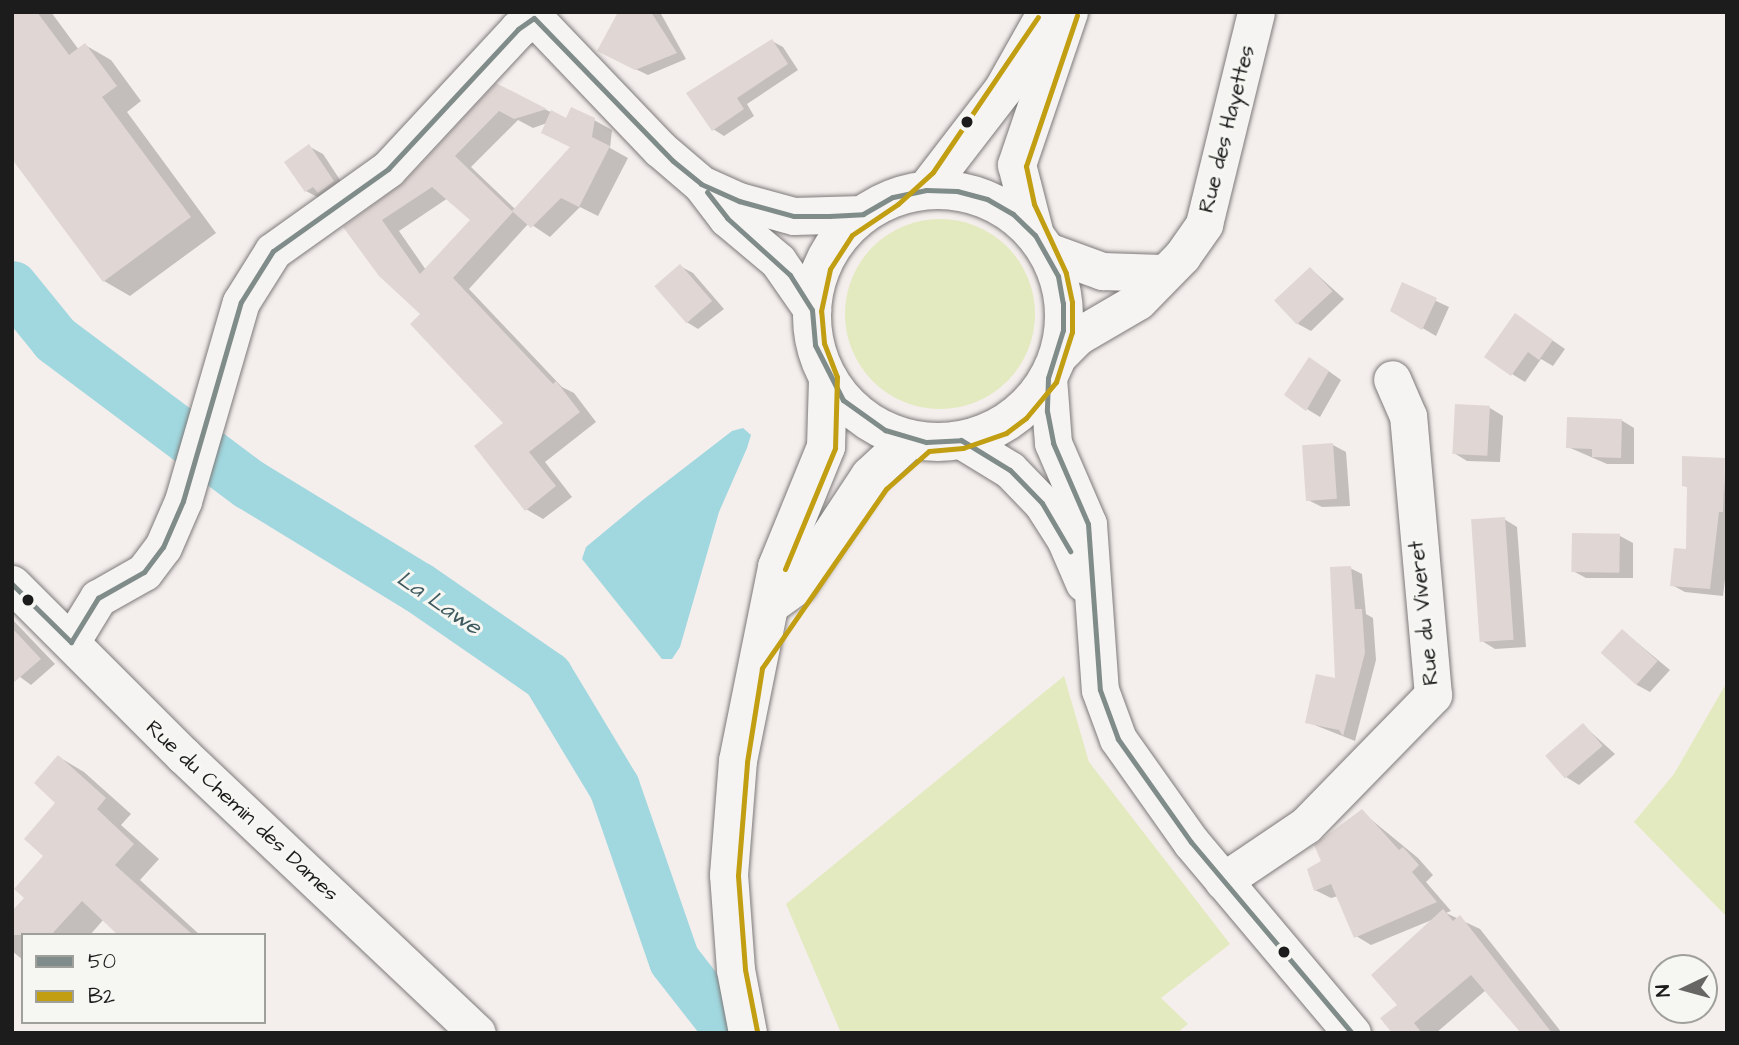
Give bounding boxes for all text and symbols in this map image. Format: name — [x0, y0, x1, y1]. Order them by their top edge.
street label: Rue des Hayettes — [1194, 43, 1260, 215]
unlabelled marker — [960, 115, 974, 129]
street label: Rue du Viveret — [1404, 539, 1444, 687]
water label: La Lawe — [392, 565, 486, 641]
unlabelled marker — [21, 593, 35, 607]
street label: Rue du Chemin des Dames — [141, 715, 343, 907]
legend — [21, 933, 266, 1024]
unlabelled marker — [1277, 945, 1291, 959]
text: 50 — [88, 947, 116, 976]
north arrow — [1648, 954, 1718, 1024]
text: B2 — [88, 982, 115, 1011]
text: N — [1650, 984, 1678, 998]

